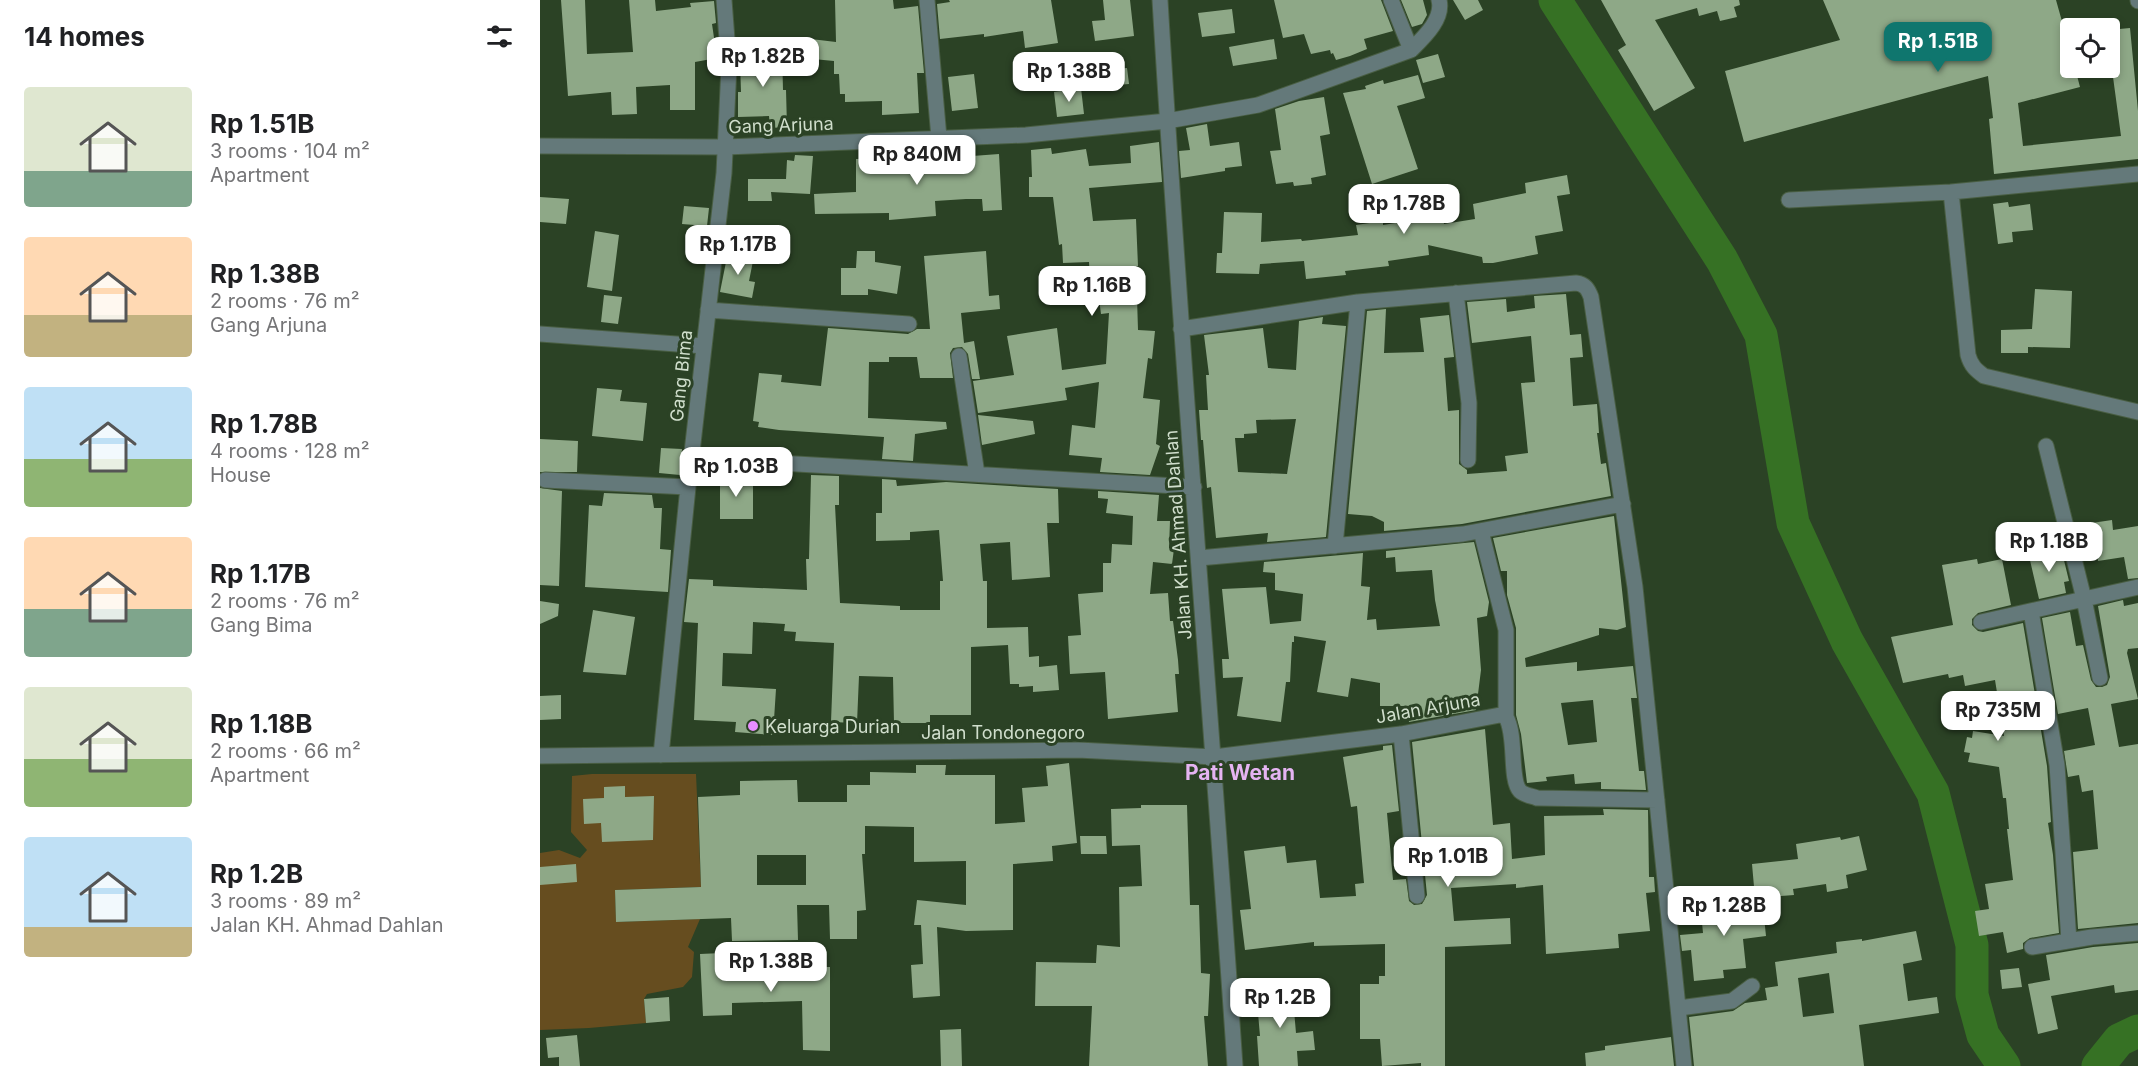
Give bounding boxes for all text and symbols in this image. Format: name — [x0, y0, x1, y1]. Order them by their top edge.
map controls — [2060, 18, 2120, 78]
button: locate — [2060, 18, 2120, 78]
icon: filters — [483, 20, 516, 53]
text: 14 homes — [24, 21, 145, 52]
pin: Rp 1.51B — [1876, 22, 2000, 73]
text: Rp 1.51B — [1898, 29, 1978, 53]
pin: Rp 1.82B — [701, 37, 825, 88]
text: Rp 1.82B — [721, 44, 805, 68]
pin: Rp 1.38B — [1007, 52, 1131, 103]
text: Rp 1.38B — [1027, 59, 1111, 83]
text: Rp 1.51B — [210, 108, 314, 139]
icon: home — [72, 111, 144, 183]
street label: Gang Arjuna — [728, 113, 834, 137]
pin: Rp 840M — [862, 135, 972, 186]
text: 3 rooms · 104 m² — [210, 139, 370, 163]
text: Rp 840M — [872, 142, 962, 166]
text: Apartment — [210, 163, 309, 187]
pin: Rp 1.78B — [1342, 184, 1466, 235]
text: Rp 1.78B — [1363, 191, 1445, 215]
pin: Rp 1.17B — [676, 225, 800, 276]
text: Rp 1.17B — [699, 232, 777, 256]
text: Rp 1.38B — [210, 258, 320, 289]
icon: home — [72, 261, 144, 333]
pin: Rp 1.16B — [1030, 266, 1154, 317]
text: Rp 1.16B — [1053, 273, 1131, 297]
text: 2 rooms · 76 m² — [210, 289, 359, 313]
text: Gang Arjuna — [210, 313, 327, 337]
street label: Gang Bima — [666, 329, 696, 423]
text: Rp 1.78B — [210, 408, 318, 439]
icon: home — [72, 411, 144, 483]
street label: Jalan KH. Ahmad Dahlan — [1160, 429, 1196, 641]
text: 4 rooms · 128 m² — [210, 439, 370, 463]
pin: Rp 1.03B — [674, 447, 798, 498]
text: Rp 1.03B — [694, 454, 778, 478]
text: House — [210, 463, 271, 487]
pin: Rp 1.18B — [1987, 522, 2111, 573]
text: Rp 1.18B — [2010, 529, 2088, 553]
text: Rp 1.17B — [210, 558, 311, 589]
icon: home — [72, 561, 144, 633]
text: 2 rooms · 76 m² — [210, 589, 359, 613]
text: Gang Bima — [210, 613, 313, 637]
street label: Jalan Arjuna — [1374, 688, 1482, 728]
pin: Rp 735M — [1943, 691, 2053, 742]
text: Rp 735M — [1955, 698, 2041, 722]
text: Rp 1.18B — [210, 708, 313, 739]
icon: home — [72, 711, 144, 783]
place label: Keluarga Durian — [765, 716, 900, 737]
marker: Keluarga Durian — [746, 719, 760, 733]
street label: Jalan Tondonegoro — [921, 722, 1085, 743]
text: 2 rooms · 66 m² — [210, 739, 361, 763]
district label: Pati Wetan — [1185, 760, 1295, 785]
text: Apartment — [210, 763, 309, 787]
pin: Rp 1.01B — [1386, 837, 1510, 888]
text: Rp 1.01B — [1408, 844, 1488, 868]
text: Rp 1.2B — [210, 858, 303, 889]
icon: home — [72, 861, 144, 933]
pin: Rp 1.28B — [1662, 886, 1786, 937]
text: 3 rooms · 89 m² — [210, 889, 361, 913]
text: Rp 1.28B — [1682, 893, 1766, 917]
text: Jalan KH. Ahmad Dahlan — [210, 913, 443, 937]
pin: Rp 1.38B — [709, 942, 833, 993]
text: Rp 1.38B — [729, 949, 813, 973]
pin: Rp 1.2B — [1225, 978, 1335, 1029]
text: Rp 1.2B — [1244, 985, 1316, 1009]

